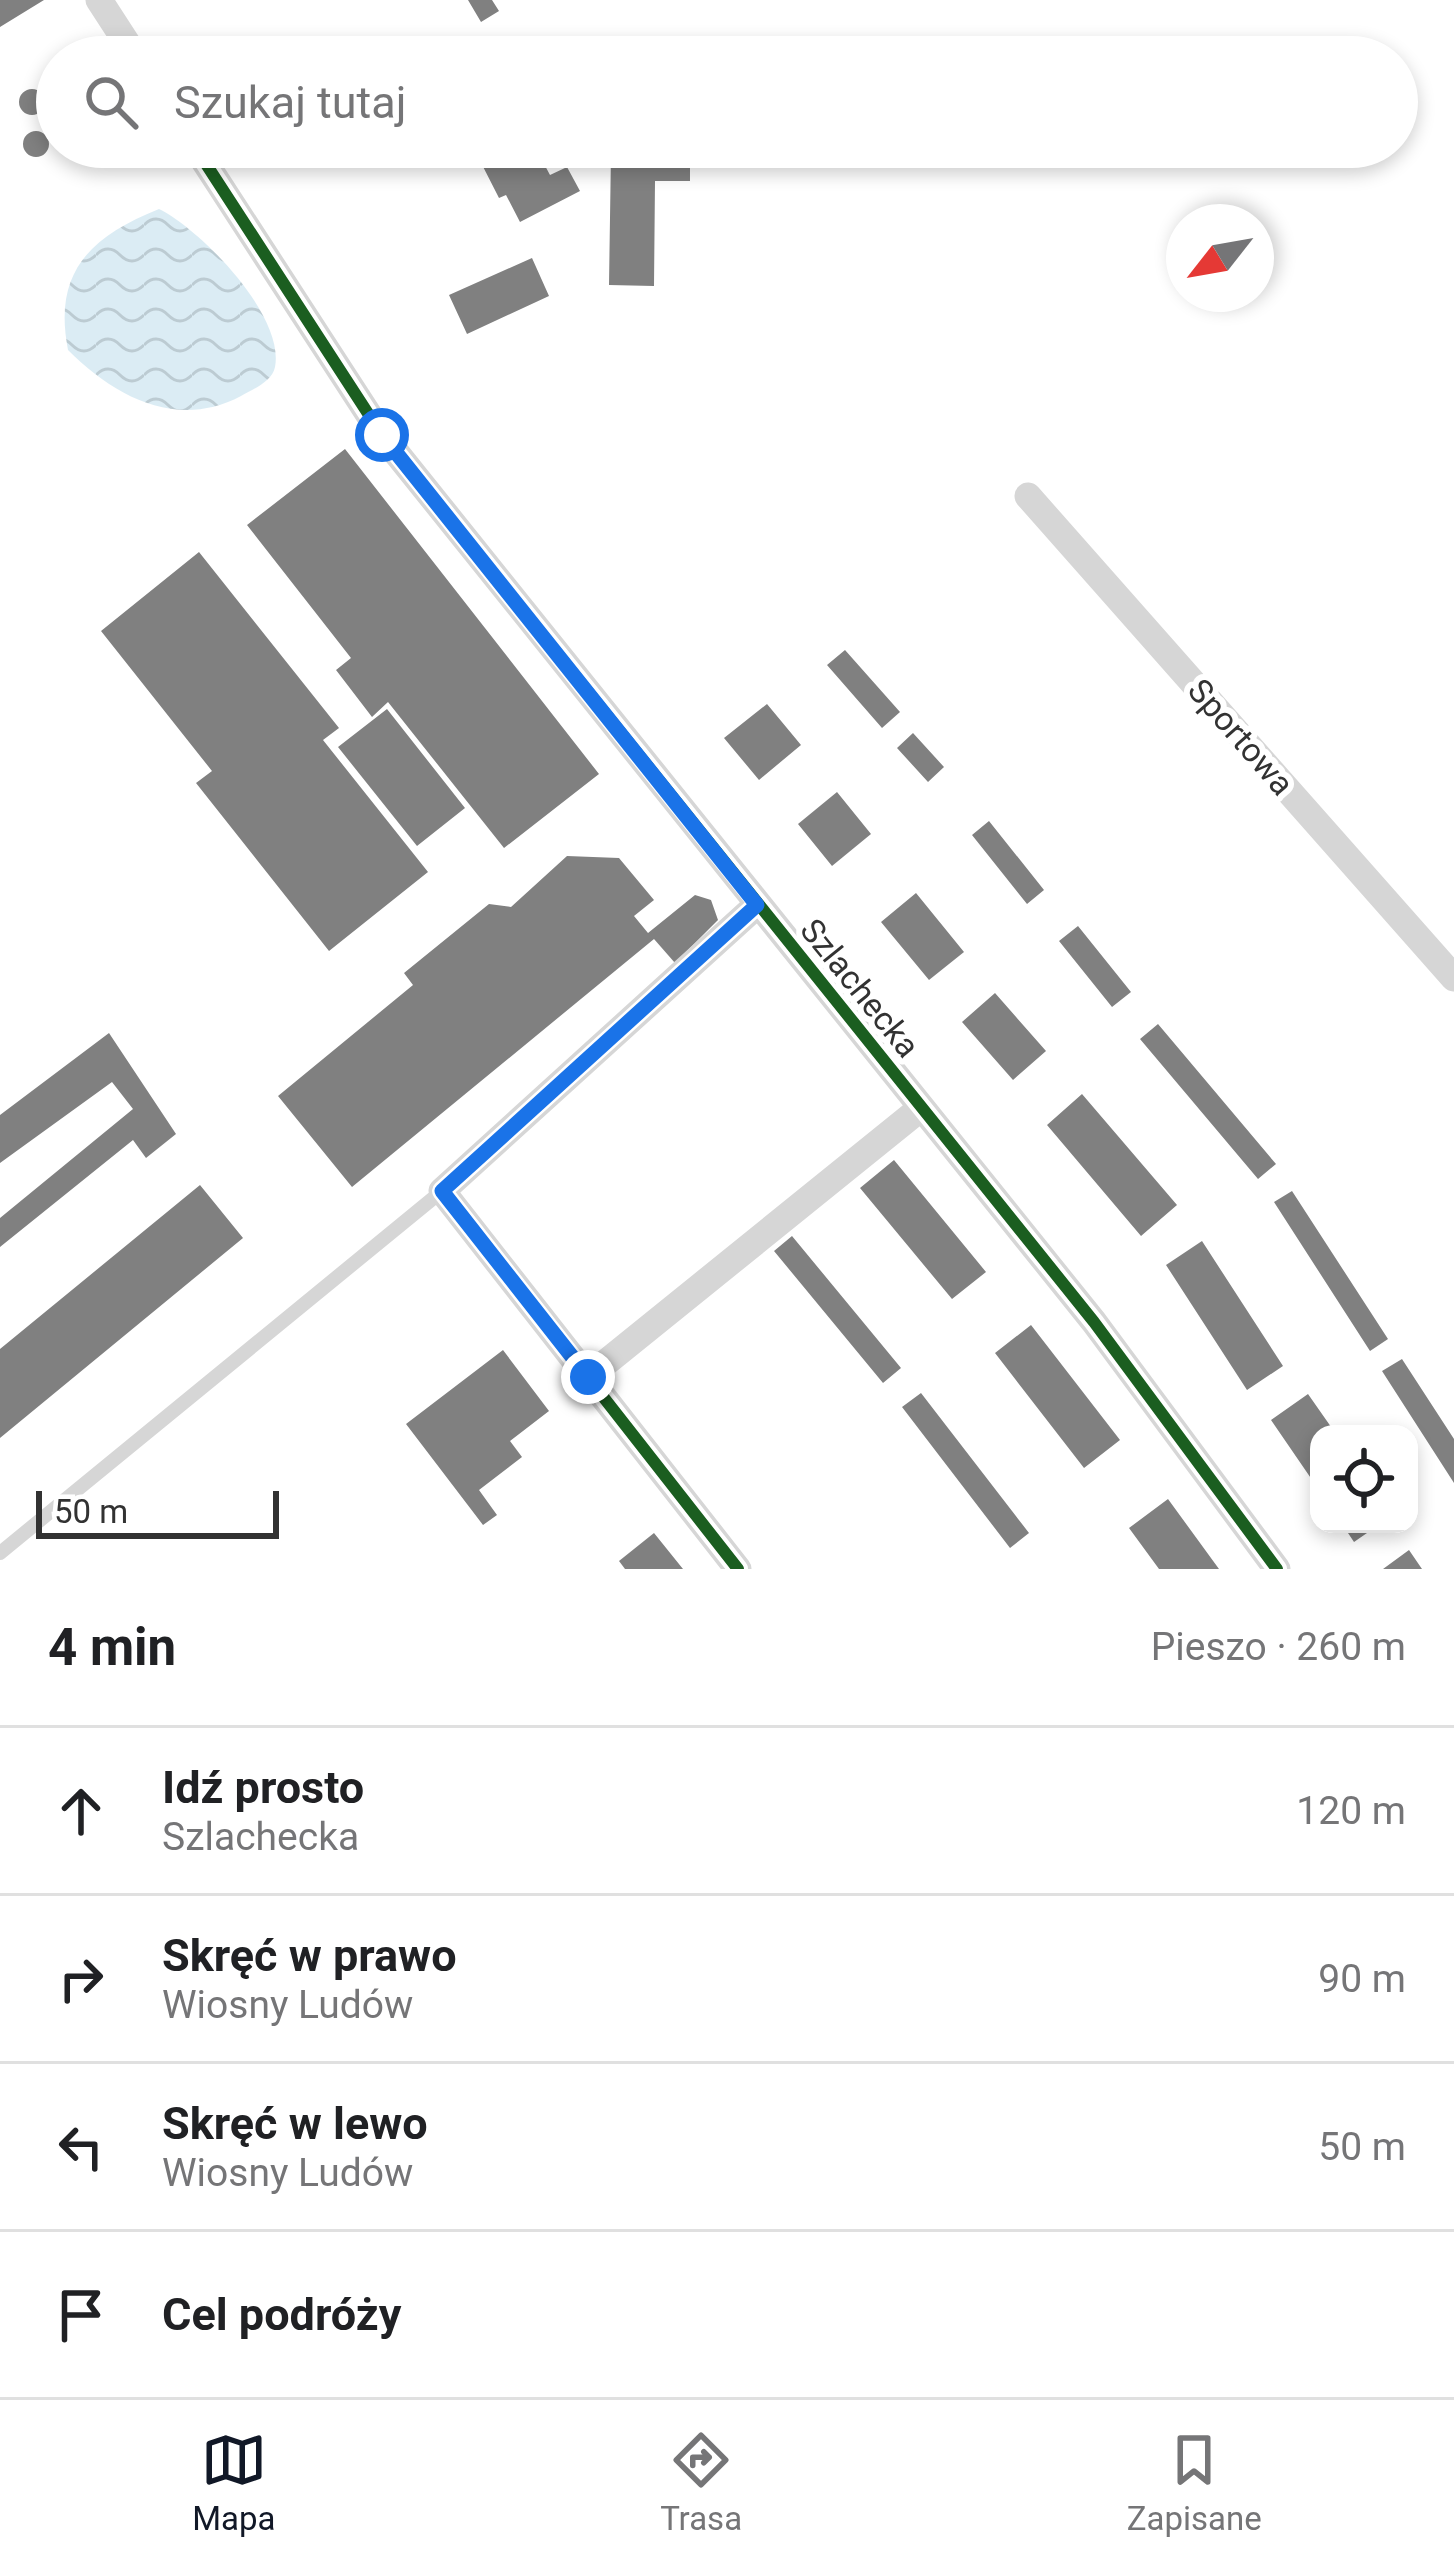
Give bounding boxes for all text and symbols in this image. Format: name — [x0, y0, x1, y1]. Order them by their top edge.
search box — [36, 36, 1418, 168]
icon: search — [78, 69, 144, 135]
text: Szukaj tutaj — [174, 76, 407, 129]
north arrow — [1166, 204, 1274, 312]
route start — [355, 408, 409, 462]
street label: Sportowa — [1180, 671, 1302, 803]
street label: Szlachecka — [792, 911, 928, 1065]
route end — [561, 1350, 615, 1404]
map controls — [1310, 1425, 1418, 1533]
button: locate — [1310, 1425, 1418, 1533]
scale bar — [36, 1485, 279, 1538]
text: 50 m — [54, 1492, 128, 1531]
text: 4 min — [48, 1618, 176, 1677]
text: Pieszo · 260 m — [1151, 1624, 1406, 1670]
text: Idź prosto — [162, 1761, 364, 1814]
icon: ahead — [48, 1778, 114, 1844]
text: 120 m — [1296, 1788, 1406, 1834]
text: Szlachecka — [162, 1814, 359, 1860]
text: Skręć w prawo — [162, 1929, 457, 1982]
icon: right — [48, 1946, 114, 2012]
text: 90 m — [1318, 1956, 1406, 2002]
text: Wiosny Ludów — [162, 1982, 413, 2028]
text: Skręć w lewo — [162, 2097, 428, 2150]
icon: left — [48, 2114, 114, 2180]
text: 50 m — [1318, 2124, 1406, 2170]
text: Wiosny Ludów — [162, 2150, 413, 2196]
icon: arrive — [48, 2282, 114, 2348]
text: Cel podróży — [162, 2288, 401, 2341]
tab: Mapa — [192, 2427, 276, 2538]
tab: Trasa — [660, 2427, 742, 2538]
tab: Zapisane — [1127, 2427, 1262, 2538]

